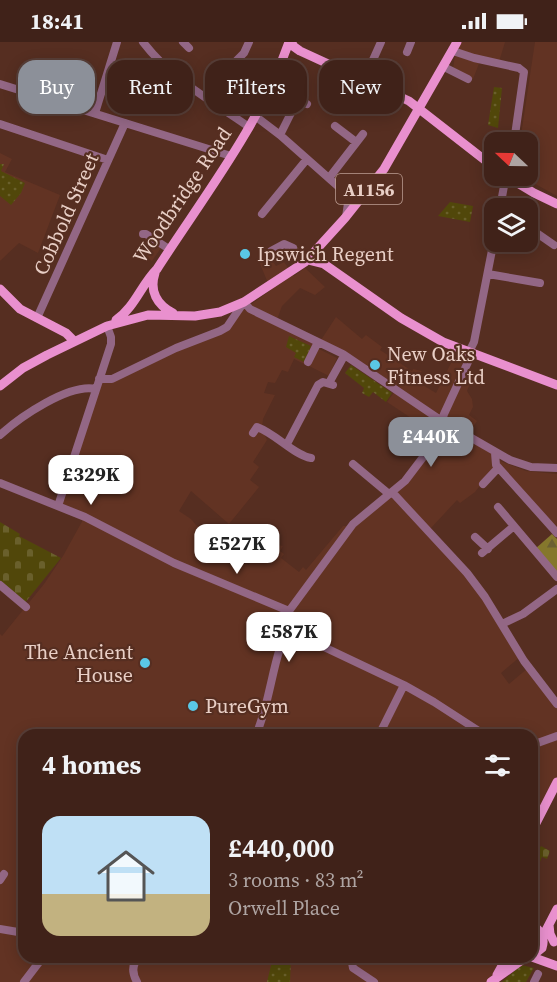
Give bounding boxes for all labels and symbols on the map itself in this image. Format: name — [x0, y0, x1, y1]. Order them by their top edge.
street label: Woodbridge Road — [126, 121, 238, 269]
north arrow — [484, 132, 538, 186]
street label: Cobbold Street — [27, 148, 106, 279]
road number: A1156 — [336, 174, 402, 204]
place label: Ipswich Regent — [257, 240, 394, 268]
marker: Ipswich Regent — [238, 247, 252, 261]
place label: New Oaks Fitness Ltd — [387, 340, 485, 391]
marker: New Oaks Fitness Ltd — [368, 358, 382, 372]
pin: £440K — [389, 417, 473, 468]
pin: £329K — [49, 455, 133, 506]
pin: £527K — [195, 524, 279, 575]
pin: £587K — [247, 612, 331, 663]
place label: The Ancient House — [24, 638, 133, 689]
marker: The Ancient House — [138, 656, 152, 670]
place label: PureGym — [205, 692, 289, 720]
marker: PureGym — [186, 699, 200, 713]

